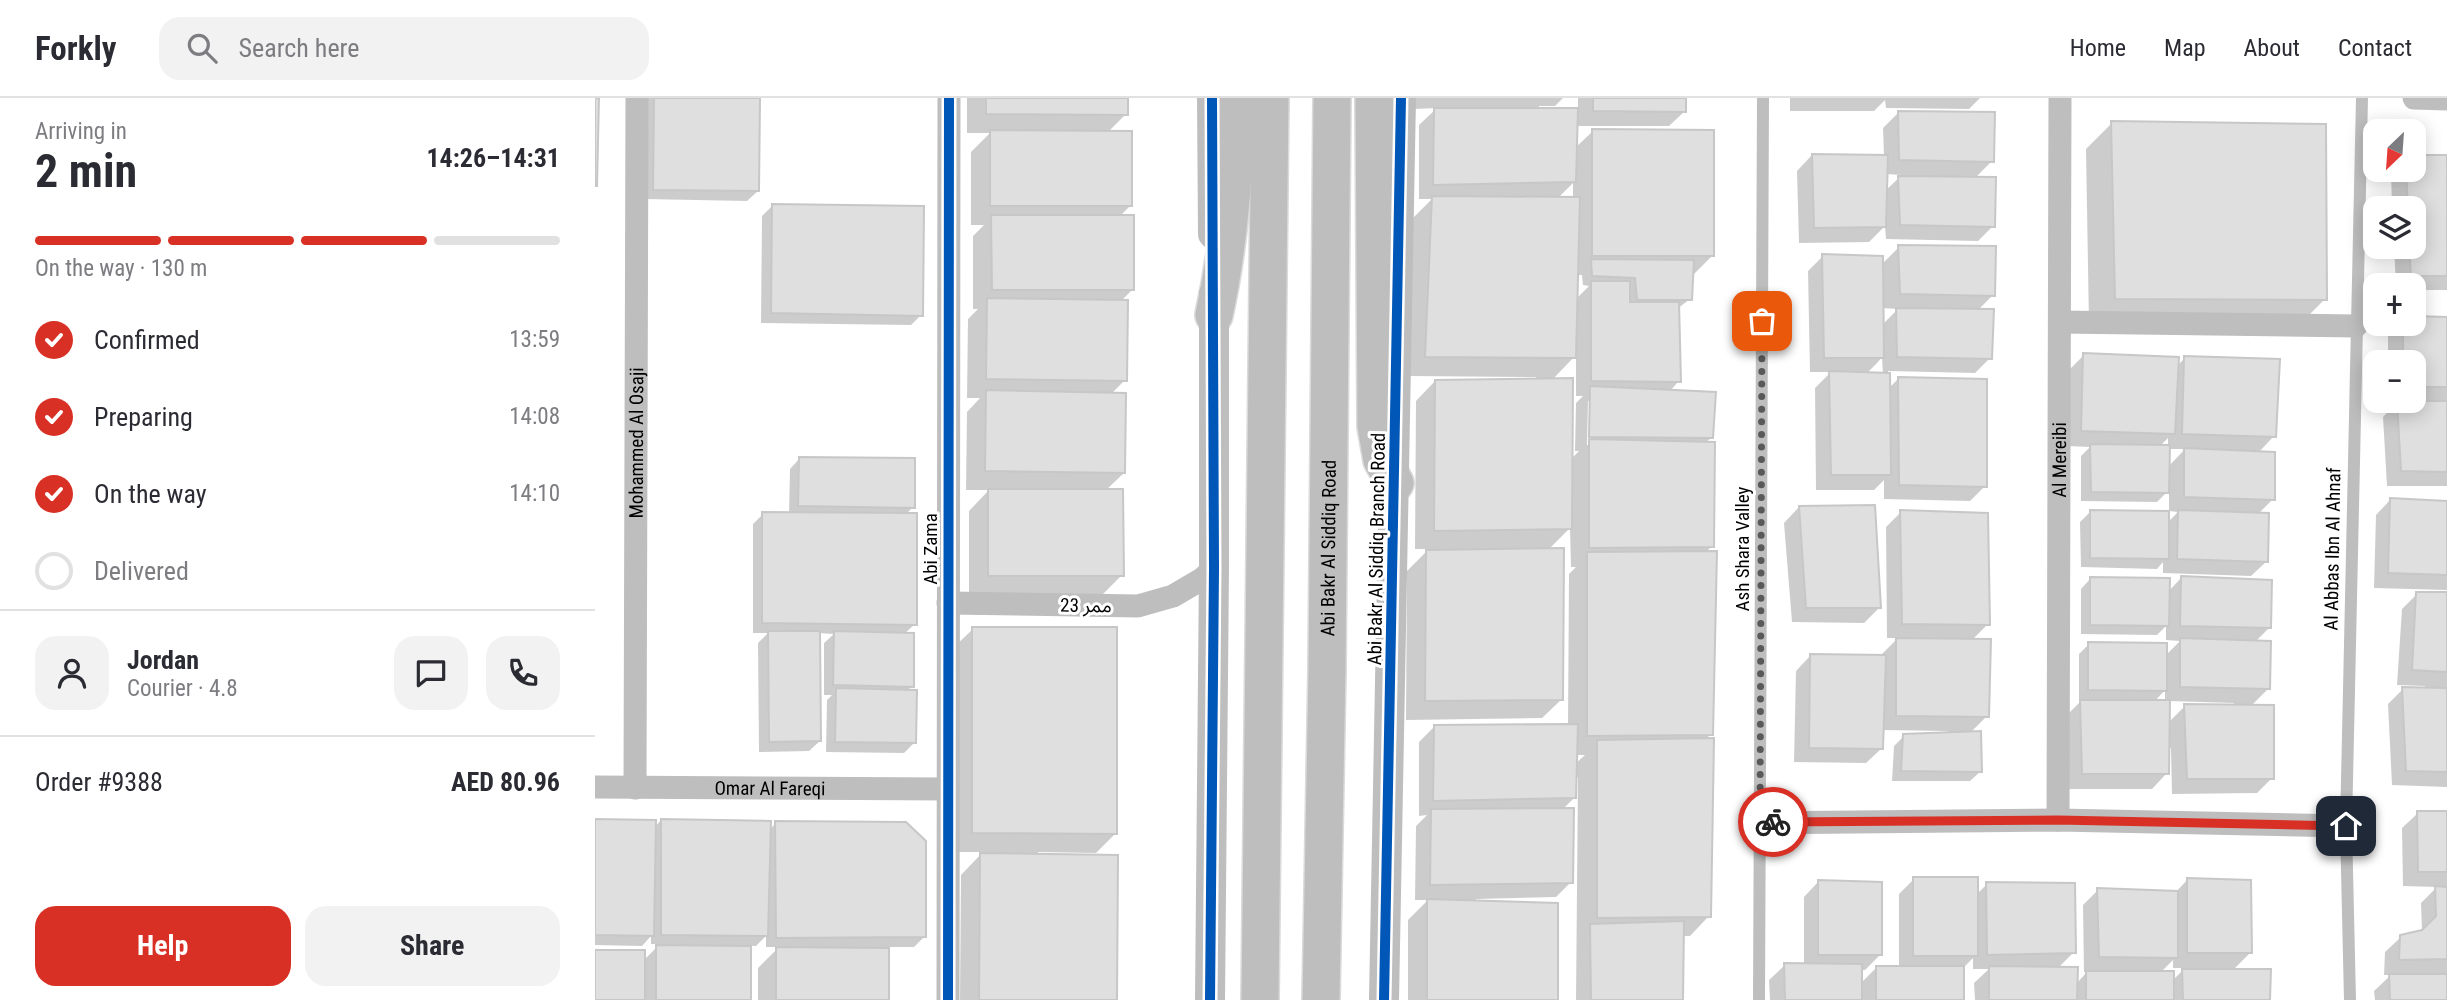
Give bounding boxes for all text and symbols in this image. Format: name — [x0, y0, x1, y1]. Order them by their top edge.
search box — [159, 17, 649, 80]
text: Forkly — [35, 29, 117, 68]
icon: search — [183, 29, 221, 67]
text: Search here — [239, 33, 359, 63]
text: Home — [2070, 34, 2126, 62]
text: Map — [2164, 34, 2206, 62]
text: About — [2244, 34, 2300, 62]
text: Contact — [2338, 34, 2412, 62]
text: Arriving in — [35, 118, 127, 145]
north arrow — [2363, 119, 2425, 182]
map controls — [2363, 119, 2426, 413]
text: 14:26–14:31 — [426, 143, 560, 173]
text: 2 min — [35, 144, 137, 198]
button: layers — [2363, 196, 2426, 259]
text: On the way · 130 m — [35, 255, 207, 282]
button: + — [2363, 273, 2426, 336]
pin — [1732, 291, 1792, 351]
icon: bag — [1743, 302, 1781, 340]
icon: check — [35, 321, 73, 359]
text: Confirmed — [94, 325, 200, 355]
text: 13:59 — [509, 326, 560, 353]
button: − — [2363, 350, 2426, 413]
street label: Mohammed Al Osaji — [625, 367, 648, 519]
icon: check — [35, 398, 73, 436]
text: Preparing — [94, 402, 193, 432]
text: 14:08 — [509, 403, 560, 430]
street label: Al Mereibi — [2048, 422, 2071, 498]
street label: Abi Bakr Al Siddiq Branch Road — [1363, 432, 1390, 666]
street label: Abi Bakr Al Siddiq Road — [1316, 460, 1341, 636]
street label: Al Abbas Ibn Al Ahnaf — [2320, 467, 2345, 631]
icon: check — [35, 475, 73, 513]
text: On the way — [94, 479, 207, 509]
text: 14:10 — [509, 480, 560, 507]
street label: Ash Shara Valley — [1731, 486, 1754, 611]
street label: Abi Zama — [919, 513, 942, 585]
text: Delivered — [94, 556, 189, 586]
street label: ممر 23 — [1060, 594, 1112, 617]
button: person — [35, 636, 109, 710]
button: chat — [394, 636, 468, 710]
button: phone — [486, 636, 560, 710]
text: Jordan — [127, 645, 199, 675]
text: Courier · 4.8 — [127, 675, 238, 702]
text: Order #9388 — [35, 767, 163, 797]
text: AED 80.96 — [451, 767, 560, 797]
street label: Omar Al Fareqi — [714, 777, 826, 800]
courier — [1738, 787, 1808, 857]
pin — [2316, 796, 2376, 856]
icon: bike — [1754, 803, 1792, 841]
icon: home — [2327, 807, 2365, 845]
button: Help — [35, 906, 291, 986]
button: Share — [305, 906, 560, 986]

